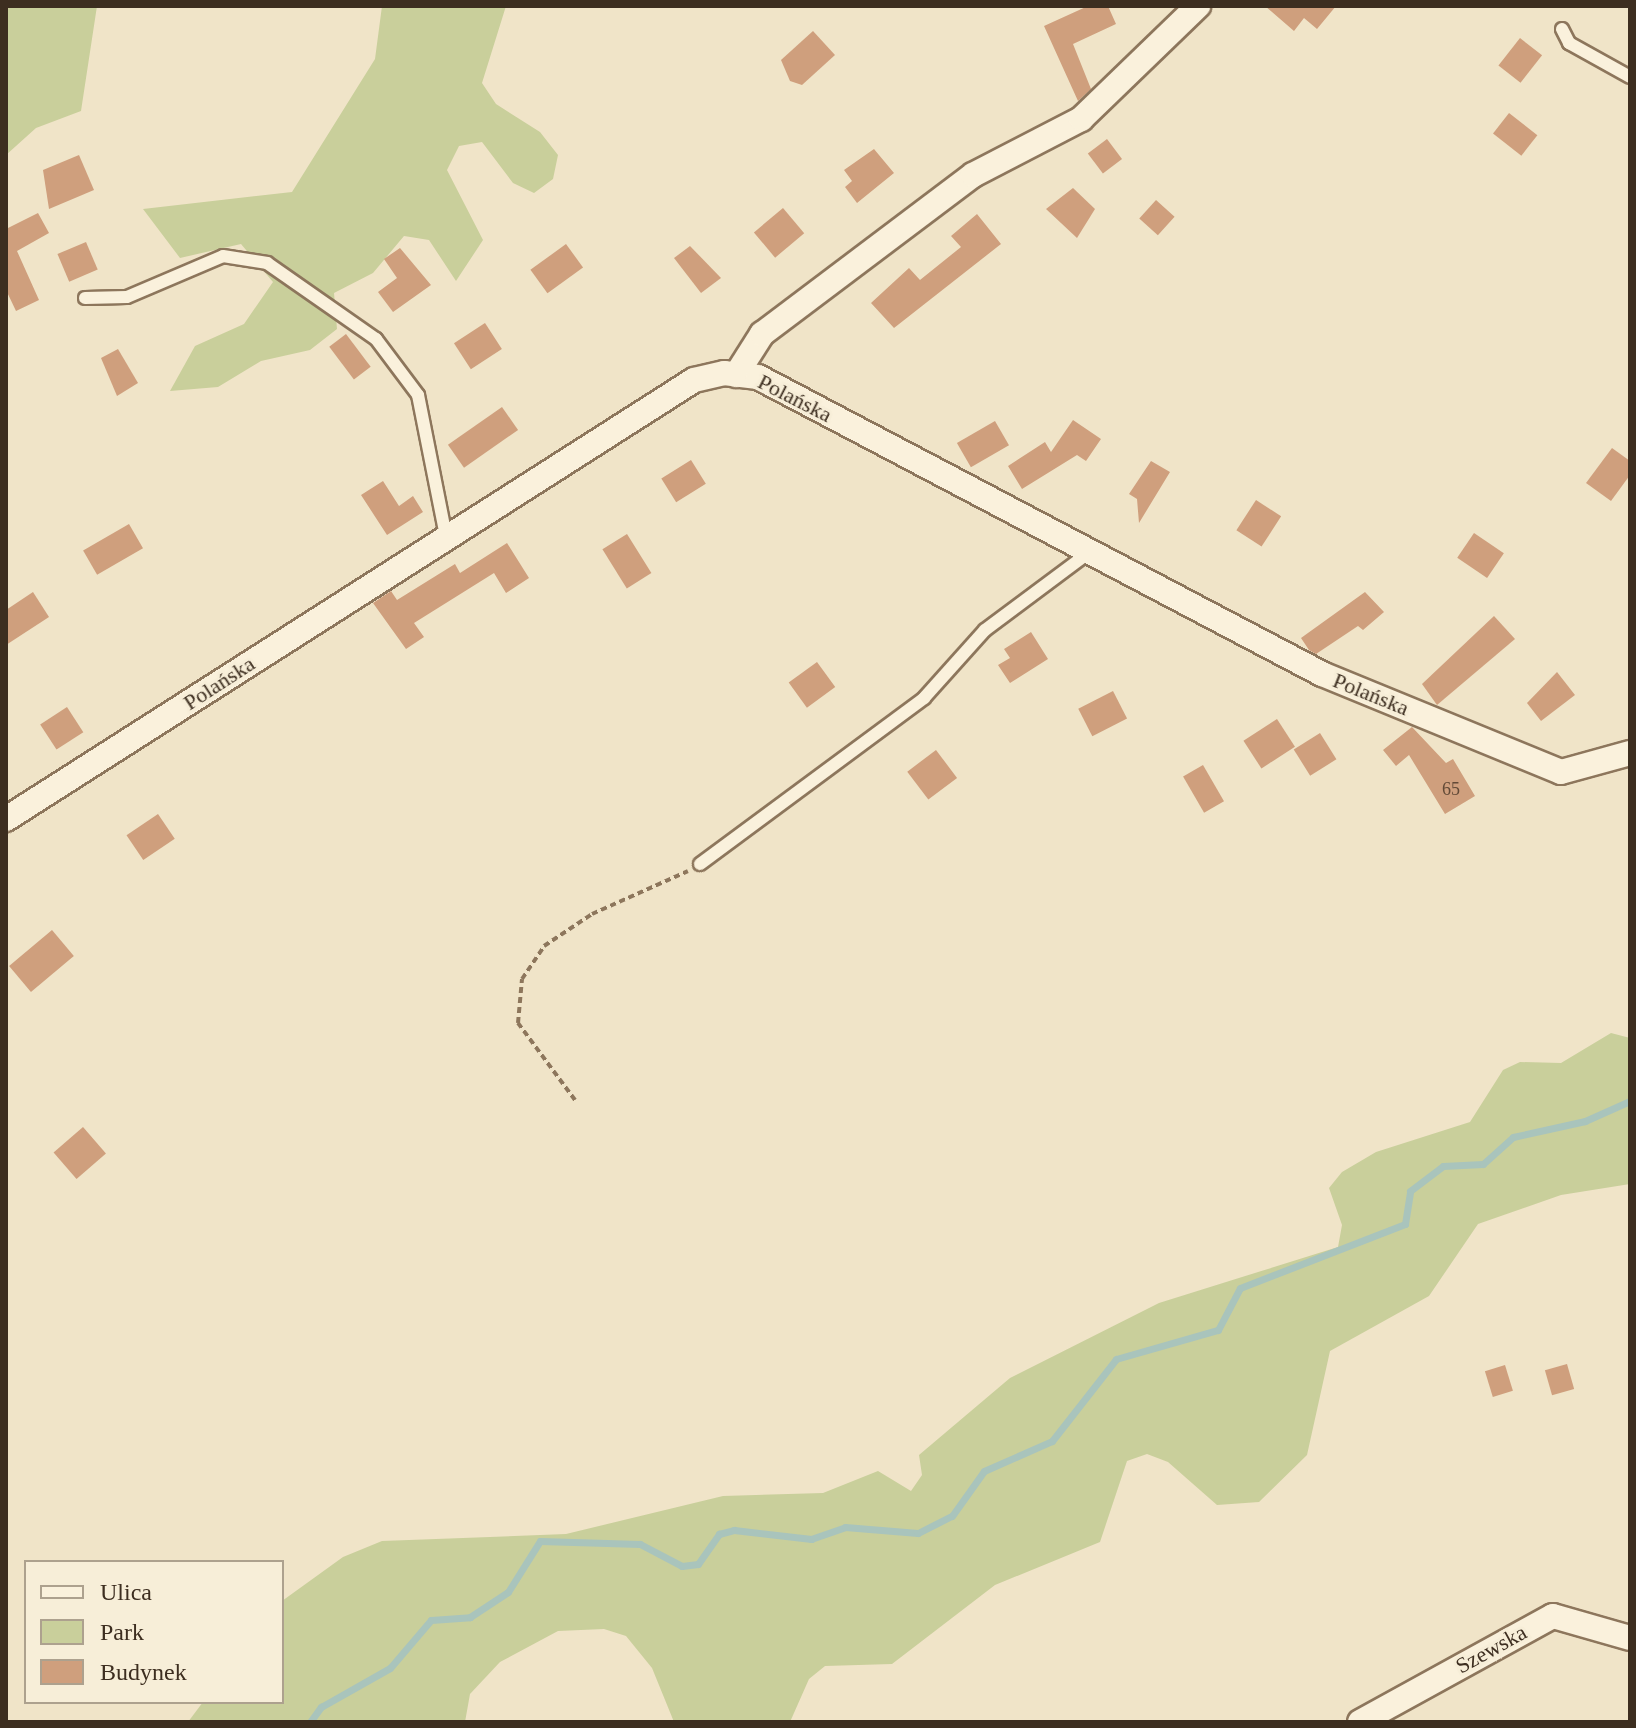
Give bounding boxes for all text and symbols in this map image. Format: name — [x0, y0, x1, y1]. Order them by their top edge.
street label: Polańska — [754, 368, 836, 428]
street label: Polańska — [178, 650, 260, 716]
street label: Polańska — [1329, 667, 1413, 721]
house number: 65 — [1442, 778, 1460, 800]
legend — [24, 1560, 284, 1704]
text: Ulica — [100, 1579, 152, 1605]
text: Park — [100, 1619, 144, 1645]
street label: Szewska — [1451, 1619, 1531, 1679]
text: Budynek — [100, 1659, 187, 1685]

